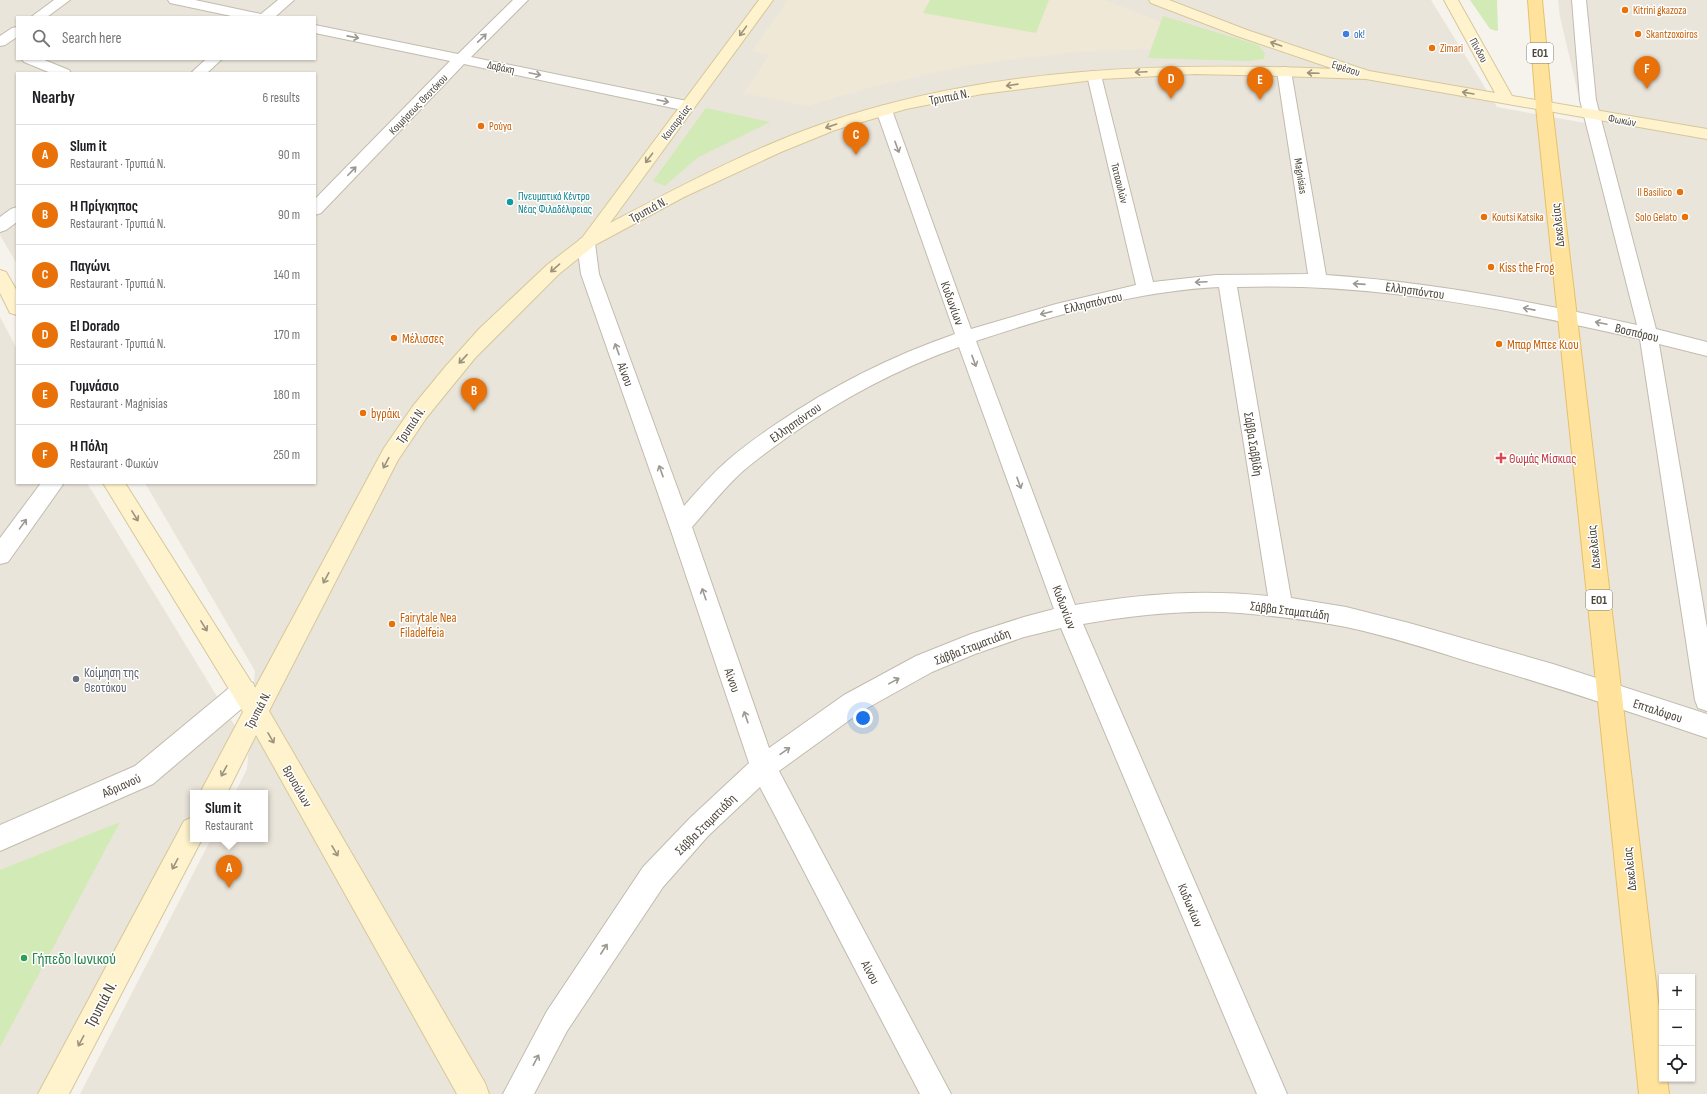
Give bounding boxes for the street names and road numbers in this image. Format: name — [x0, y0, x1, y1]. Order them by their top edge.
street label: Πίνδου — [1467, 36, 1491, 65]
road number: ΕΟ1 — [1527, 43, 1553, 63]
street label: Δαβάκη — [486, 58, 516, 77]
street label: Εφέσου — [1330, 58, 1362, 79]
street label: Κοιμήσεως Θεοτόκου — [386, 71, 451, 137]
street label: Τρυπιά Ν. — [928, 85, 971, 109]
street label: Καισαρείας — [659, 102, 694, 143]
street label: Φωκών — [1607, 112, 1638, 129]
street label: Magnisias — [1291, 157, 1310, 195]
street label: Ταταουλών — [1108, 162, 1131, 205]
street label: Τρυπιά Ν. — [627, 193, 670, 227]
street label: Δεκελείας — [1548, 202, 1568, 247]
street label: Κυδωνίων — [937, 279, 967, 327]
street label: Ελλησπόντου — [1384, 279, 1445, 303]
street label: Ελλησπόντου — [1063, 289, 1124, 317]
street label: Βοσπόρου — [1613, 320, 1660, 346]
street label: Αίνου — [613, 359, 637, 389]
street label: Ελλησπόντου — [767, 399, 824, 446]
street label: Τρυπιά Ν. — [393, 404, 429, 447]
street label: Σάββα Σαββίδη — [1240, 411, 1266, 477]
street label: Δεκελείας — [1584, 524, 1604, 569]
street label: Κυδωνίων — [1048, 583, 1080, 631]
road number: ΕΟ1 — [1586, 590, 1612, 610]
street label: Σάββα Σταματιάδη — [1249, 598, 1330, 624]
street label: Σάββα Σταματιάδη — [932, 625, 1012, 669]
street label: Αίνου — [720, 665, 744, 695]
street label: Τρυπιά Ν. — [241, 689, 275, 732]
street label: Επταλόφου — [1631, 695, 1684, 726]
street label: Βρυούλων — [279, 763, 315, 810]
street label: Αδριανού — [99, 770, 143, 802]
street label: Σάββα Σταματιάδη — [672, 791, 740, 859]
street label: Δεκελείας — [1620, 846, 1640, 891]
street label: Κυδωνίων — [1174, 881, 1206, 929]
street label: Αίνου — [857, 957, 883, 987]
street label: Τρυπιά Ν. — [81, 978, 122, 1031]

